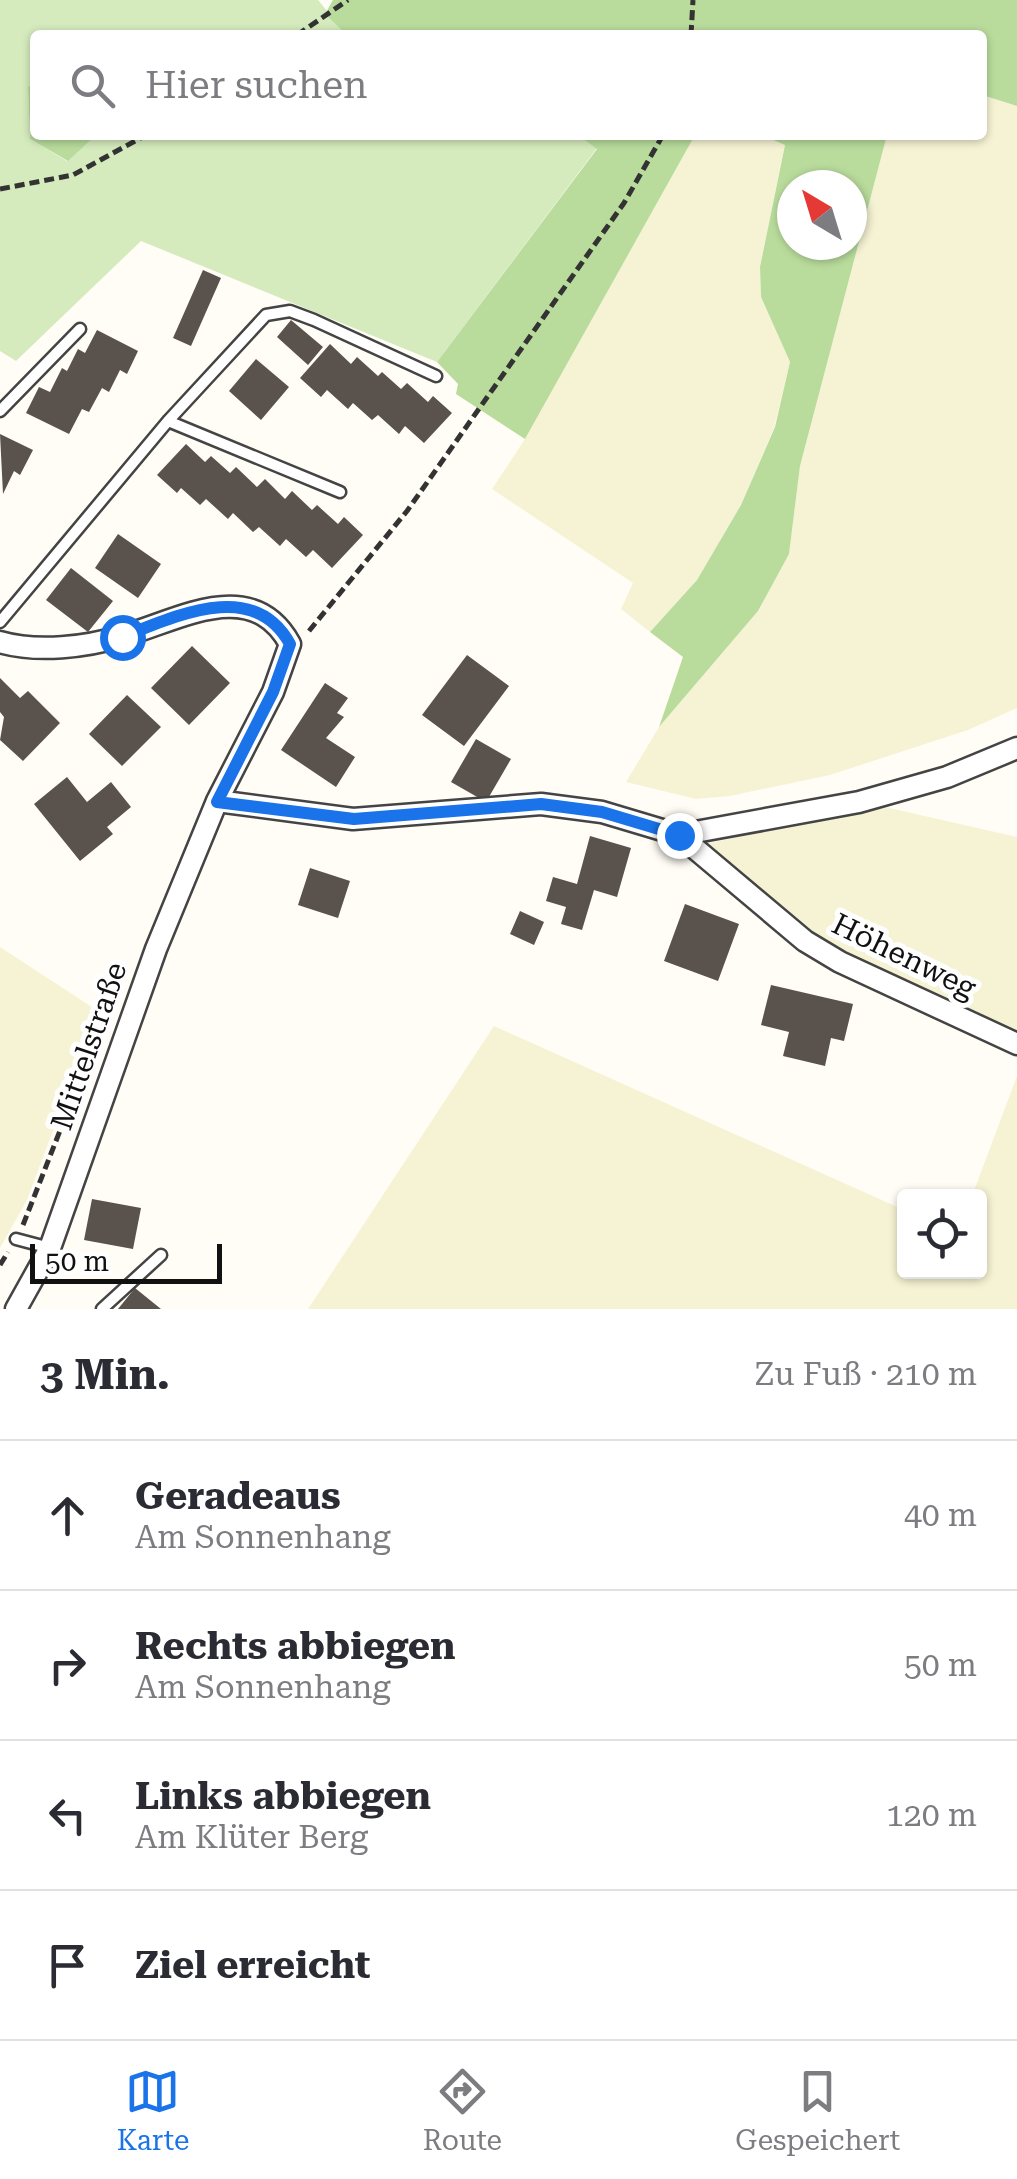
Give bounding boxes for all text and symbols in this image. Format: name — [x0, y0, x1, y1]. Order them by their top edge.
search box — [30, 30, 987, 140]
icon: search — [65, 58, 120, 113]
text: Hier suchen — [145, 63, 368, 107]
north arrow — [777, 170, 867, 260]
route start — [100, 615, 146, 661]
route end — [657, 813, 703, 859]
street label: Höhenweg — [827, 906, 982, 1005]
street label: Mittelstraße — [44, 957, 134, 1134]
map controls — [897, 1189, 987, 1279]
button: locate — [897, 1189, 987, 1279]
scale bar — [30, 1239, 222, 1284]
text: 50 m — [45, 1245, 109, 1278]
text: 3 Min. — [40, 1350, 170, 1399]
text: Zu Fuß · 210 m — [755, 1355, 977, 1393]
text: Geradeaus — [135, 1474, 341, 1518]
icon: ahead — [40, 1488, 95, 1543]
text: 40 m — [904, 1496, 977, 1534]
text: Am Sonnenhang — [135, 1518, 391, 1556]
text: Rechts abbiegen — [135, 1624, 456, 1668]
icon: right — [40, 1638, 95, 1693]
text: 50 m — [904, 1646, 977, 1684]
text: Am Sonnenhang — [135, 1668, 391, 1706]
text: Links abbiegen — [135, 1774, 431, 1818]
icon: left — [40, 1788, 95, 1843]
text: 120 m — [886, 1796, 977, 1834]
text: Am Klüter Berg — [135, 1818, 368, 1856]
icon: arrive — [40, 1938, 95, 1993]
text: Ziel erreicht — [135, 1943, 370, 1987]
tab: Karte — [117, 2064, 189, 2157]
tab: Route — [423, 2064, 502, 2157]
tab: Gespeichert — [735, 2064, 900, 2157]

